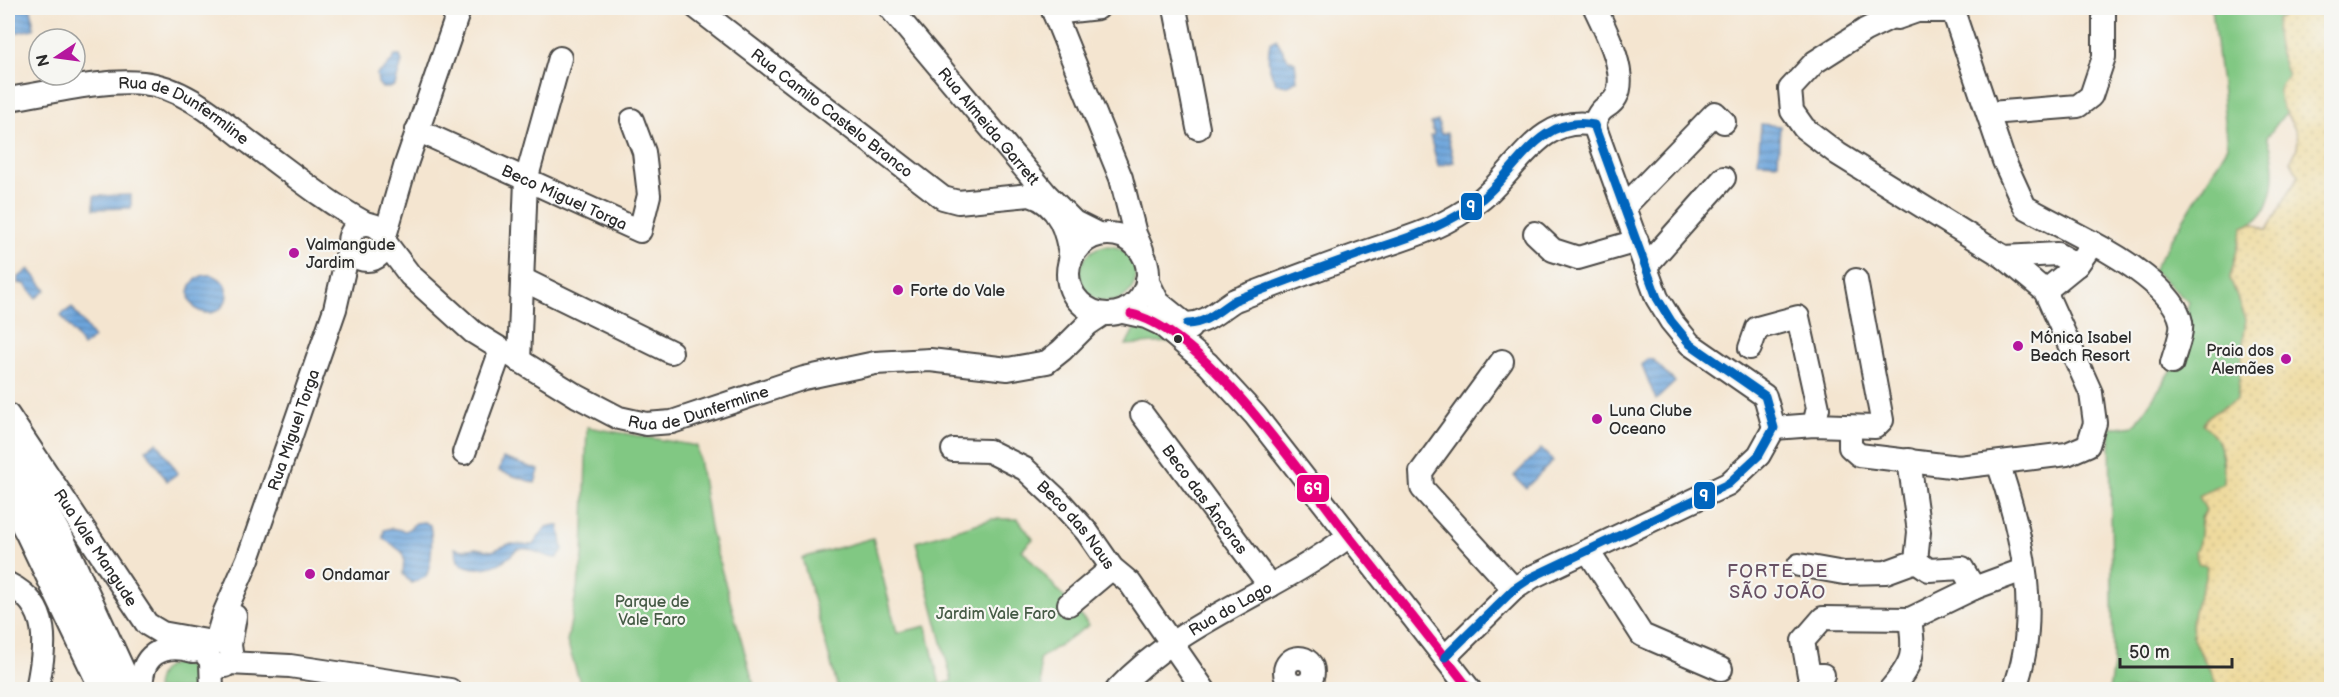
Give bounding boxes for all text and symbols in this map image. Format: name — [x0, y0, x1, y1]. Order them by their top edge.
north arrow — [27, 27, 87, 87]
street label: Rua Camilo Castelo Branco — [747, 45, 916, 182]
text: N — [33, 52, 54, 68]
street label: Rua Almeida Garrett — [933, 64, 1043, 190]
street label: Rua de Dunfermline — [118, 74, 252, 149]
street label: Beco Miguel Torga — [498, 162, 630, 235]
line badge: 9 — [1460, 192, 1483, 221]
text: 9 — [1466, 198, 1476, 217]
place label: Valmangude Jardim — [306, 236, 396, 273]
marker: Valmangude Jardim — [287, 246, 301, 260]
place label: Forte do Vale — [910, 282, 1006, 301]
marker: Forte do Vale — [891, 283, 905, 297]
place label: Mónica Isabel Beach Resort — [2030, 329, 2132, 366]
unlabelled marker — [1172, 333, 1184, 345]
marker: Mónica Isabel Beach Resort — [2011, 339, 2025, 353]
place label: Praia dos Alemães — [2206, 342, 2274, 379]
marker: Praia dos Alemães — [2279, 352, 2293, 366]
street label: Rua Miguel Torga — [265, 367, 324, 493]
street label: Rua de Dunfermline — [626, 382, 772, 435]
place label: Luna Clube Oceano — [1609, 402, 1692, 439]
marker: Luna Clube Oceano — [1590, 412, 1604, 426]
street label: Beco das Âncoras — [1157, 441, 1251, 558]
line badge: 69 — [1296, 474, 1330, 503]
street label: Beco das Naus — [1032, 477, 1118, 573]
text: 69 — [1303, 480, 1323, 499]
line badge: 9 — [1693, 481, 1716, 510]
street label: Rua Vale Mangude — [49, 486, 141, 611]
text: 9 — [1699, 487, 1709, 506]
district label: FORTE DE SÃO JOÃO — [1727, 561, 1829, 603]
place label: Ondamar — [322, 566, 390, 585]
marker: Ondamar — [303, 567, 317, 581]
street label: Rua do Lago — [1186, 579, 1276, 641]
park label: Parque de Vale Faro — [615, 593, 690, 630]
park label: Jardim Vale Faro — [936, 605, 1056, 624]
scale bar — [2120, 631, 2232, 669]
text: 50 m — [2129, 642, 2170, 663]

